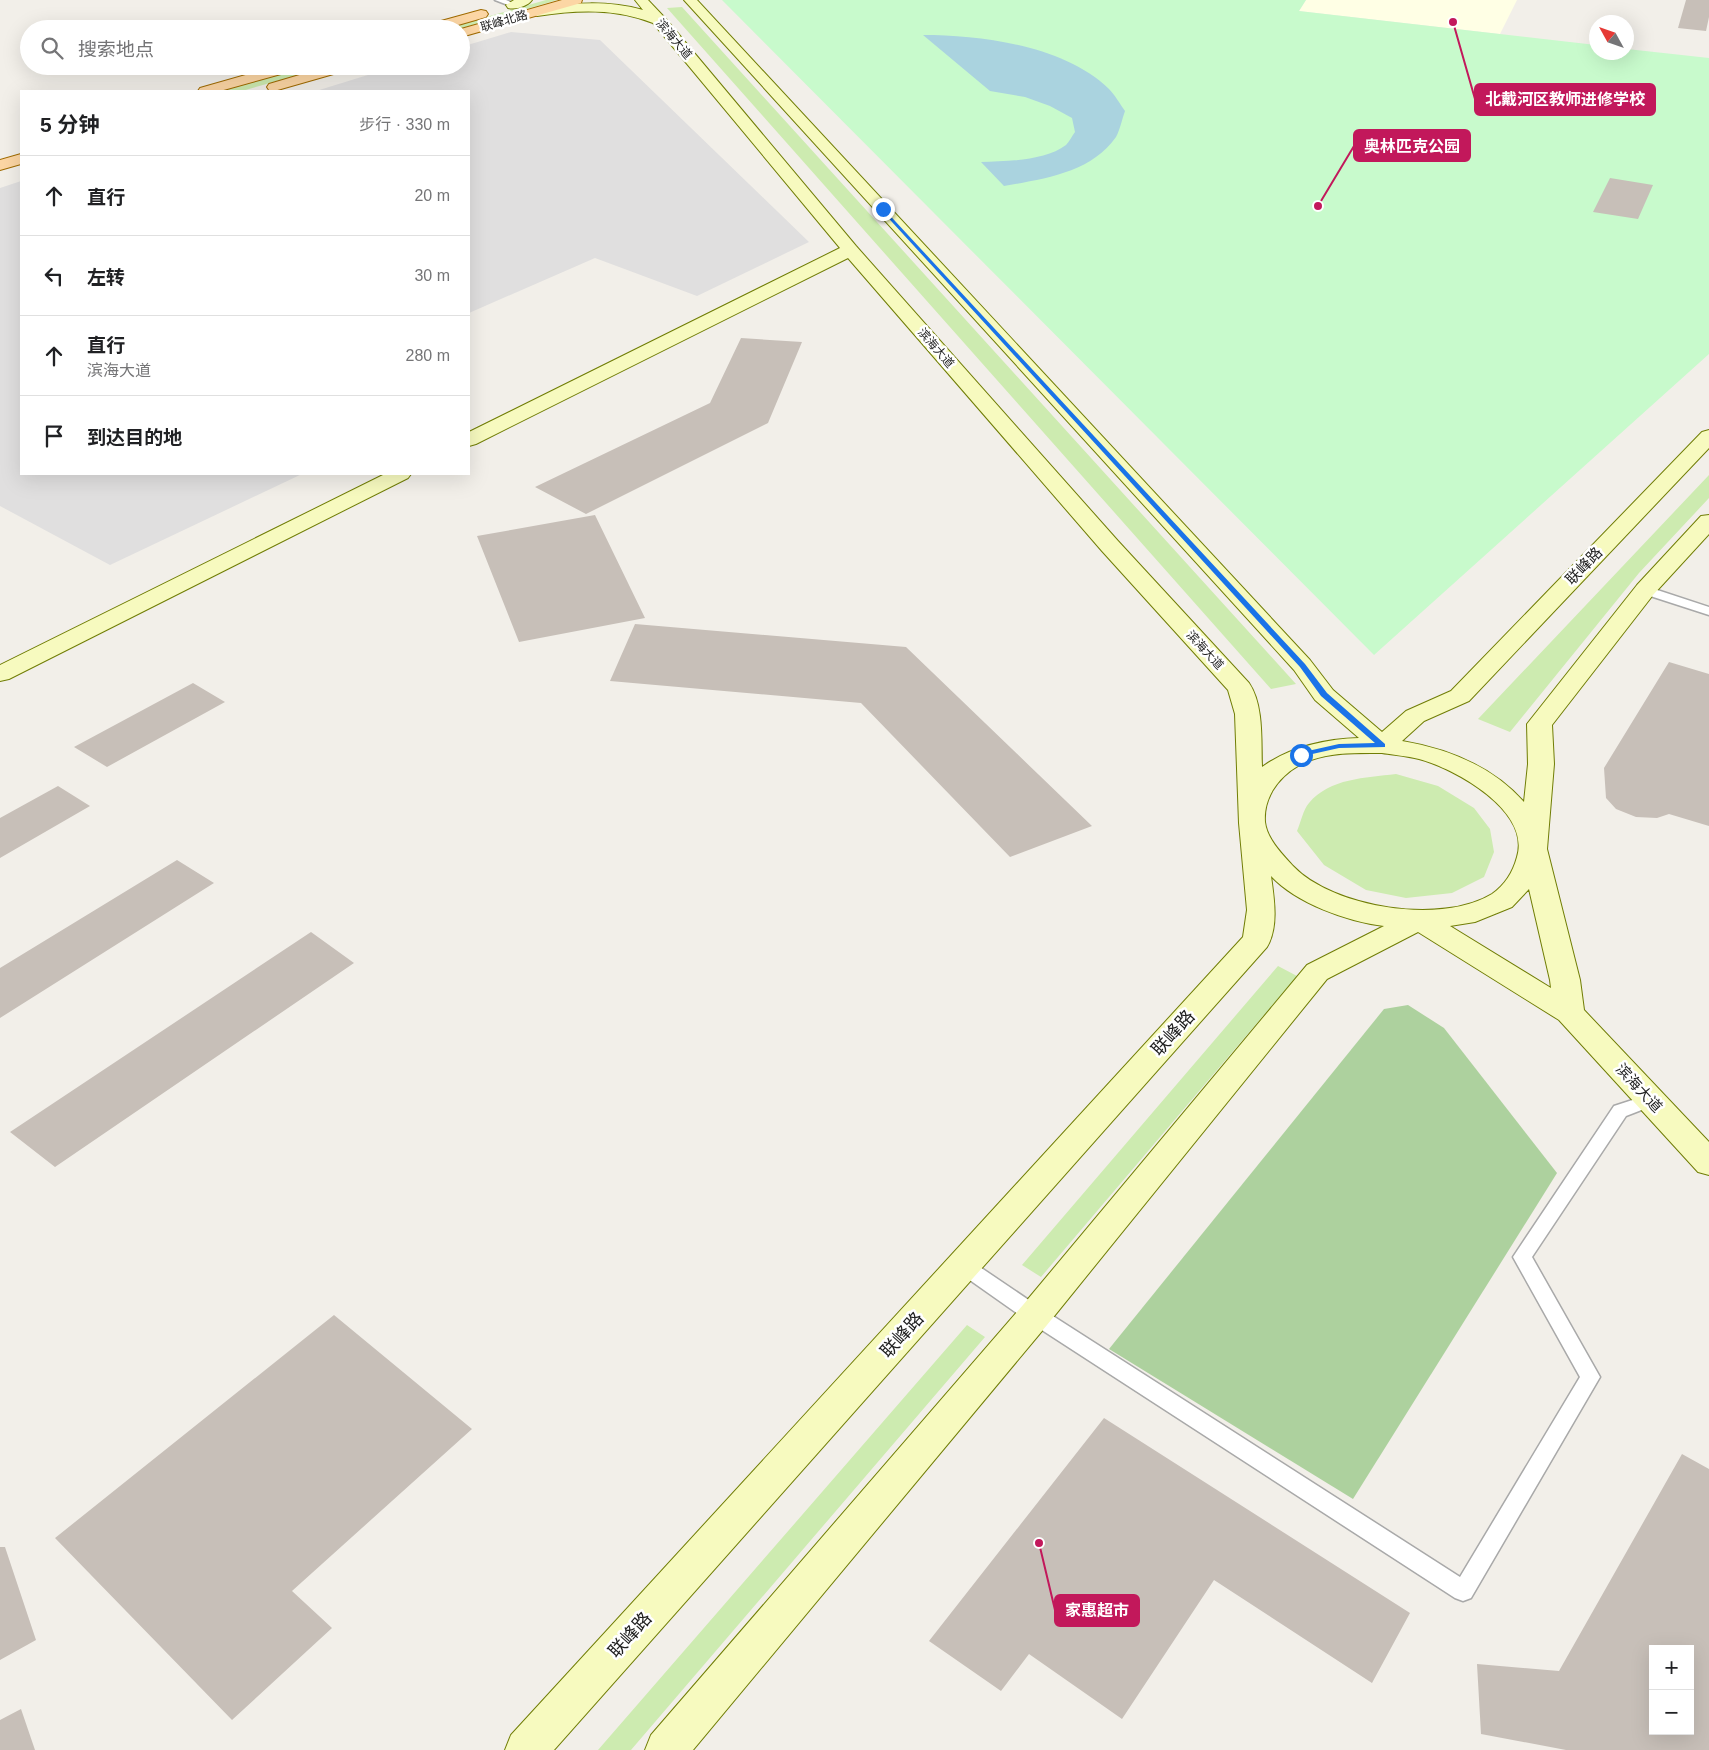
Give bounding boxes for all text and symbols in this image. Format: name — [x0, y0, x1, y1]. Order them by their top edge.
street label: 联峰北路 — [479, 8, 529, 34]
north arrow — [1589, 15, 1634, 60]
street label: 滨海大道 — [653, 16, 695, 62]
search box — [20, 20, 470, 75]
icon: search — [38, 34, 66, 62]
text: 搜索地点 — [78, 39, 154, 60]
callout: 北戴河区教师进修学校 — [1475, 84, 1655, 115]
text: 北戴河区教师进修学校 — [1485, 90, 1646, 108]
text: 5 分钟 — [40, 113, 100, 136]
text: 步行 · 330 m — [359, 116, 450, 133]
callout: 奥林匹克公园 — [1354, 130, 1470, 161]
text: 奥林匹克公园 — [1364, 138, 1460, 155]
icon: ahead — [40, 182, 68, 210]
text: 直行 — [87, 187, 125, 208]
text: 20 m — [414, 187, 450, 204]
route end — [872, 198, 895, 221]
icon: left — [40, 262, 68, 290]
text: 左转 — [87, 267, 125, 288]
text: 30 m — [414, 267, 450, 284]
street label: 滨海大道 — [915, 325, 957, 371]
text: 直行 — [87, 335, 125, 356]
icon: ahead — [40, 342, 68, 370]
text: 280 m — [406, 347, 450, 364]
text: 滨海大道 — [87, 362, 151, 379]
icon: arrive — [40, 422, 68, 450]
text: 到达目的地 — [87, 427, 182, 448]
street label: 联峰路 — [1562, 544, 1605, 588]
street label: 滨海大道 — [1184, 628, 1226, 672]
route start — [1290, 744, 1313, 767]
street label: 联峰路 — [1148, 1006, 1198, 1060]
street label: 滨海大道 — [1613, 1060, 1666, 1115]
street label: 联峰路 — [877, 1308, 927, 1362]
callout: 家惠超市 — [1055, 1595, 1139, 1626]
text: 家惠超市 — [1065, 1602, 1129, 1619]
street label: 联峰路 — [605, 1608, 655, 1662]
map controls — [1649, 1645, 1694, 1735]
button: + — [1649, 1645, 1694, 1690]
button: − — [1649, 1690, 1694, 1735]

